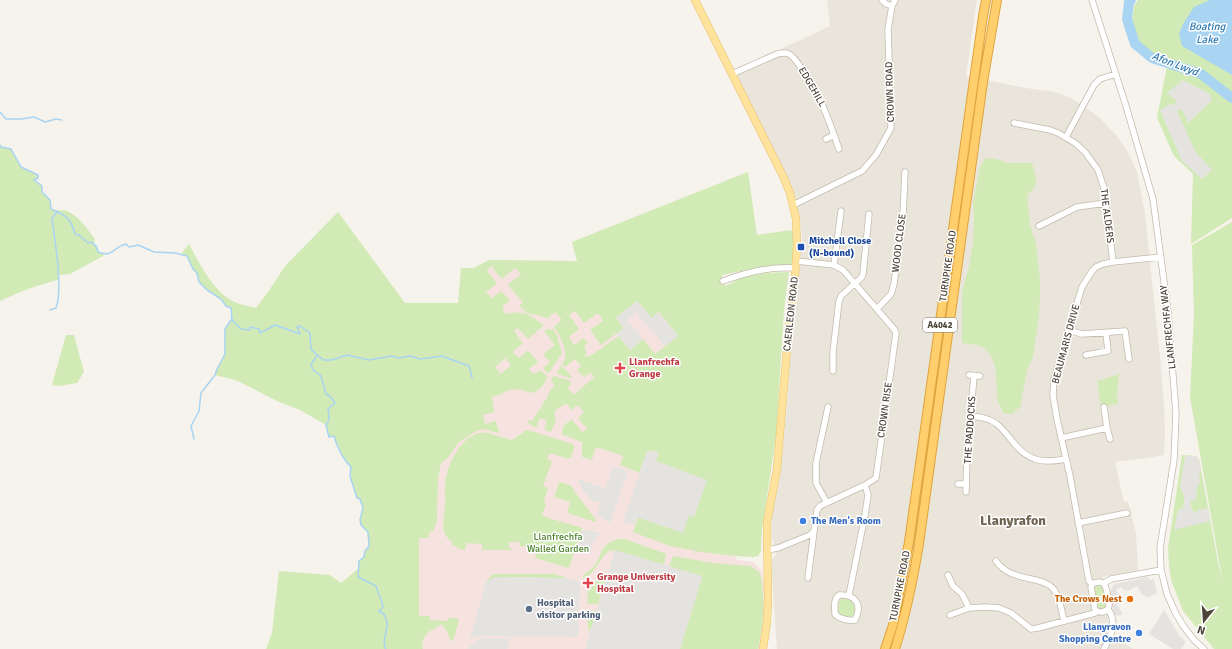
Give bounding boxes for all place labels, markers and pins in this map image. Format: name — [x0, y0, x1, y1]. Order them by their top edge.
place label: Mitchell Close (N-bound) — [809, 235, 871, 259]
marker: Mitchell Close (N-bound) — [796, 242, 806, 252]
place label: Llanfrechfa Grange — [629, 356, 680, 380]
marker: Llanfrechfa Grange — [614, 362, 626, 374]
place label: The Men's Room — [811, 515, 881, 527]
marker: The Men's Room — [798, 516, 808, 526]
place label: Grange University Hospital — [597, 571, 676, 595]
marker: Grange University Hospital — [582, 577, 594, 589]
place label: The Crows Nest — [1055, 593, 1122, 605]
marker: The Crows Nest — [1125, 594, 1135, 604]
place label: Hospital visitor parking — [536, 597, 601, 621]
marker: Hospital visitor parking — [524, 604, 534, 614]
place label: Llanyravon Shopping Centre — [1059, 621, 1132, 645]
marker: Llanyravon Shopping Centre — [1134, 628, 1144, 638]

